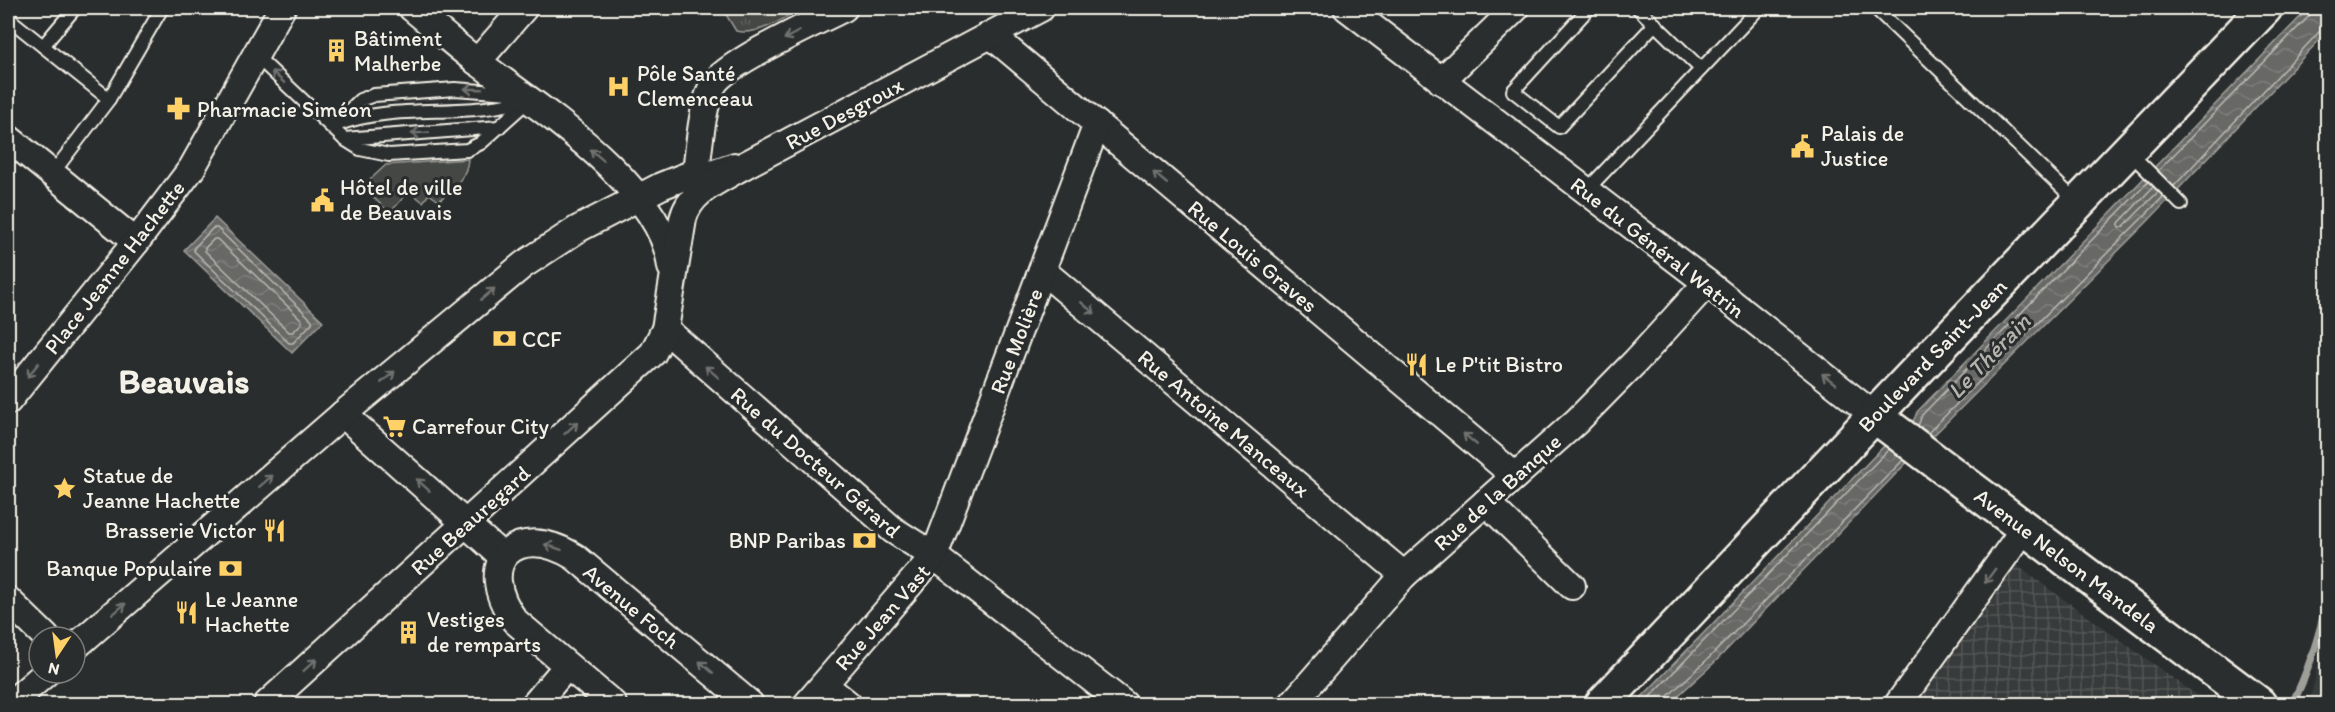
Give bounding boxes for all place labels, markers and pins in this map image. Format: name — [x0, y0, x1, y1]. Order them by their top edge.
place label: Bâtiment Malherbe — [354, 25, 442, 77]
building icon: Bâtiment Malherbe — [323, 38, 349, 64]
place label: Pôle Santé Clemenceau — [637, 60, 753, 112]
hospital icon: Pôle Santé Clemenceau — [606, 73, 632, 99]
pharmacy icon: Pharmacie Siméon — [166, 96, 192, 122]
place label: Pharmacie Siméon — [197, 96, 372, 123]
place label: Palais de Justice — [1821, 120, 1904, 172]
public building icon: Palais de Justice — [1790, 133, 1816, 159]
place label: Hôtel de ville de Beauvais — [340, 174, 462, 226]
public building icon: Hôtel de ville de Beauvais — [309, 187, 335, 213]
bank icon: CCF — [491, 326, 517, 352]
place label: CCF — [522, 326, 562, 353]
restaurant icon: Le P'tit Bistro — [1404, 351, 1430, 377]
place label: Le P'tit Bistro — [1435, 351, 1563, 378]
supermarket icon: Carrefour City — [381, 413, 407, 439]
place label: Carrefour City — [412, 413, 549, 440]
place label: Statue de Jeanne Hachette — [83, 462, 240, 514]
place icon: Statue de Jeanne Hachette — [52, 475, 78, 501]
place label: Brasserie Victor — [105, 517, 256, 544]
restaurant icon: Brasserie Victor — [261, 517, 287, 543]
place label: BNP Paribas — [729, 527, 846, 554]
bank icon: BNP Paribas — [851, 527, 877, 553]
place label: Banque Populaire — [46, 555, 212, 582]
bank icon: Banque Populaire — [217, 555, 243, 581]
place label: Le Jeanne Hachette — [205, 586, 298, 638]
restaurant icon: Le Jeanne Hachette — [174, 599, 200, 625]
place label: Vestiges de remparts — [427, 606, 541, 658]
building icon: Vestiges de remparts — [396, 619, 422, 645]

